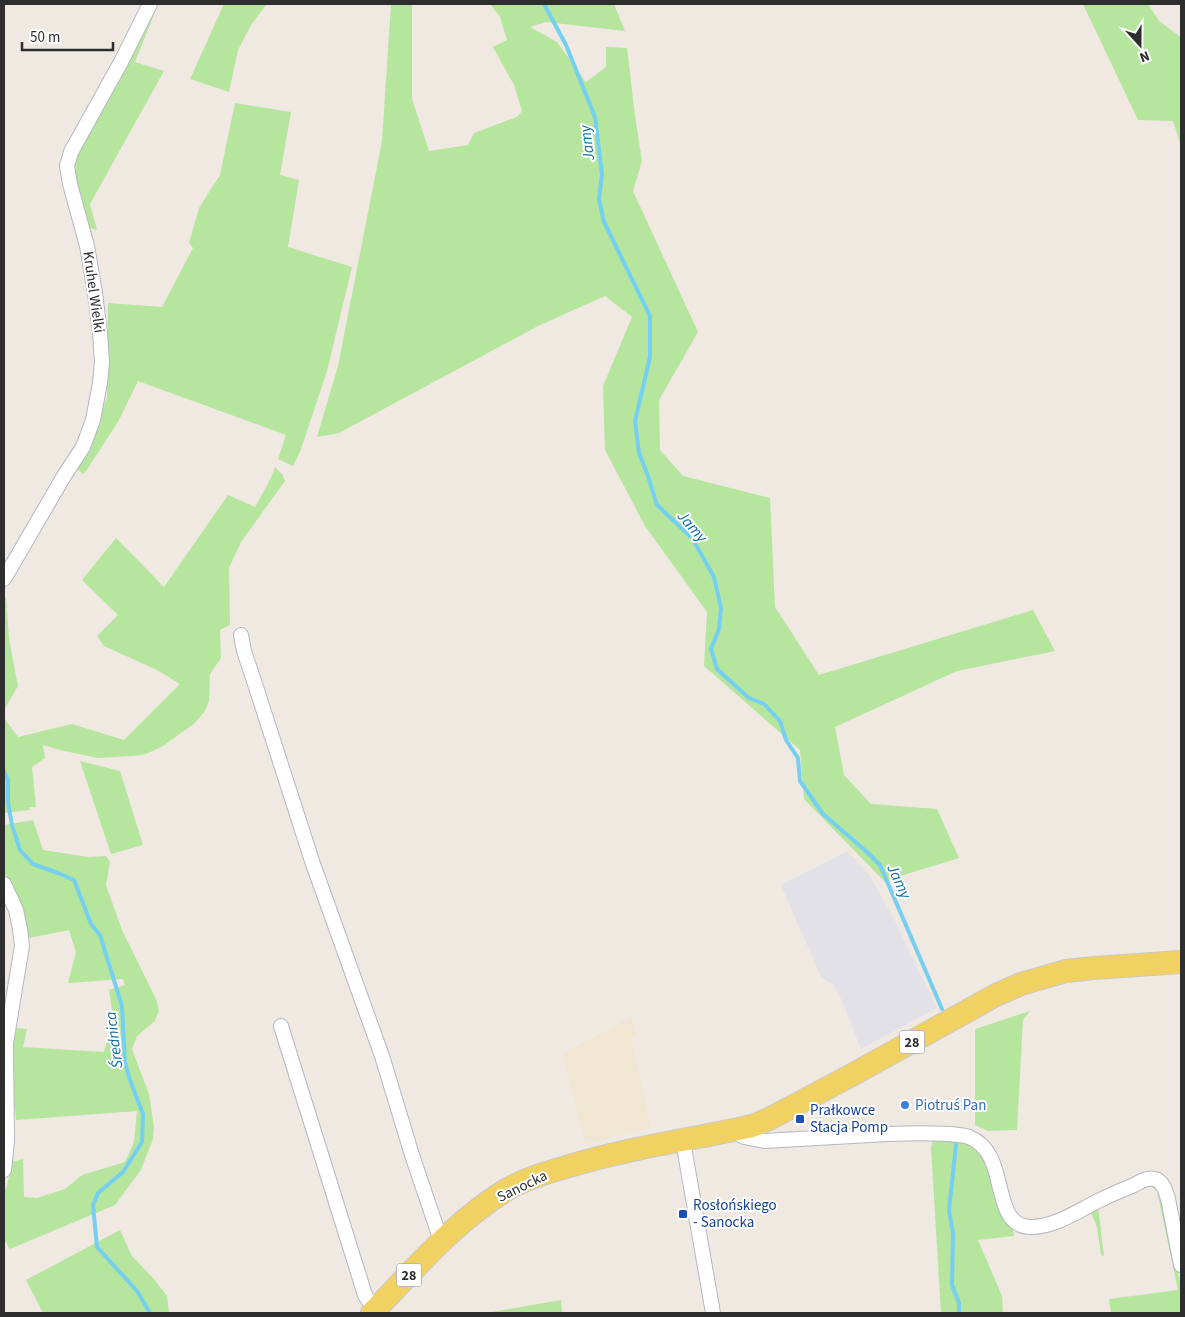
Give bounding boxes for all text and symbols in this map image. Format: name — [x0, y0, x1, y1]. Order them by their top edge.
scale bar — [22, 20, 114, 52]
north arrow — [1115, 20, 1165, 70]
text: 50 m — [30, 27, 60, 48]
text: N — [1136, 45, 1152, 67]
water label: Jamy — [574, 123, 600, 163]
street label: Kruhel Wielki — [77, 250, 110, 334]
water label: Jamy — [672, 505, 713, 548]
water label: Jamy — [881, 860, 917, 903]
water label: Średnica — [100, 1010, 128, 1070]
road number: 28 — [900, 1030, 924, 1054]
place label: Piotruś Pan — [915, 1095, 986, 1116]
marker: Piotruś Pan — [899, 1099, 911, 1111]
place label: Prałkowce Stacja Pomp — [810, 1100, 888, 1138]
marker: Prałkowce Stacja Pomp — [794, 1113, 806, 1125]
street label: Sanocka — [494, 1165, 551, 1208]
place label: Rosłońskiego - Sanocka — [693, 1195, 777, 1233]
marker: Rosłońskiego - Sanocka — [677, 1208, 689, 1220]
road number: 28 — [396, 1264, 422, 1286]

